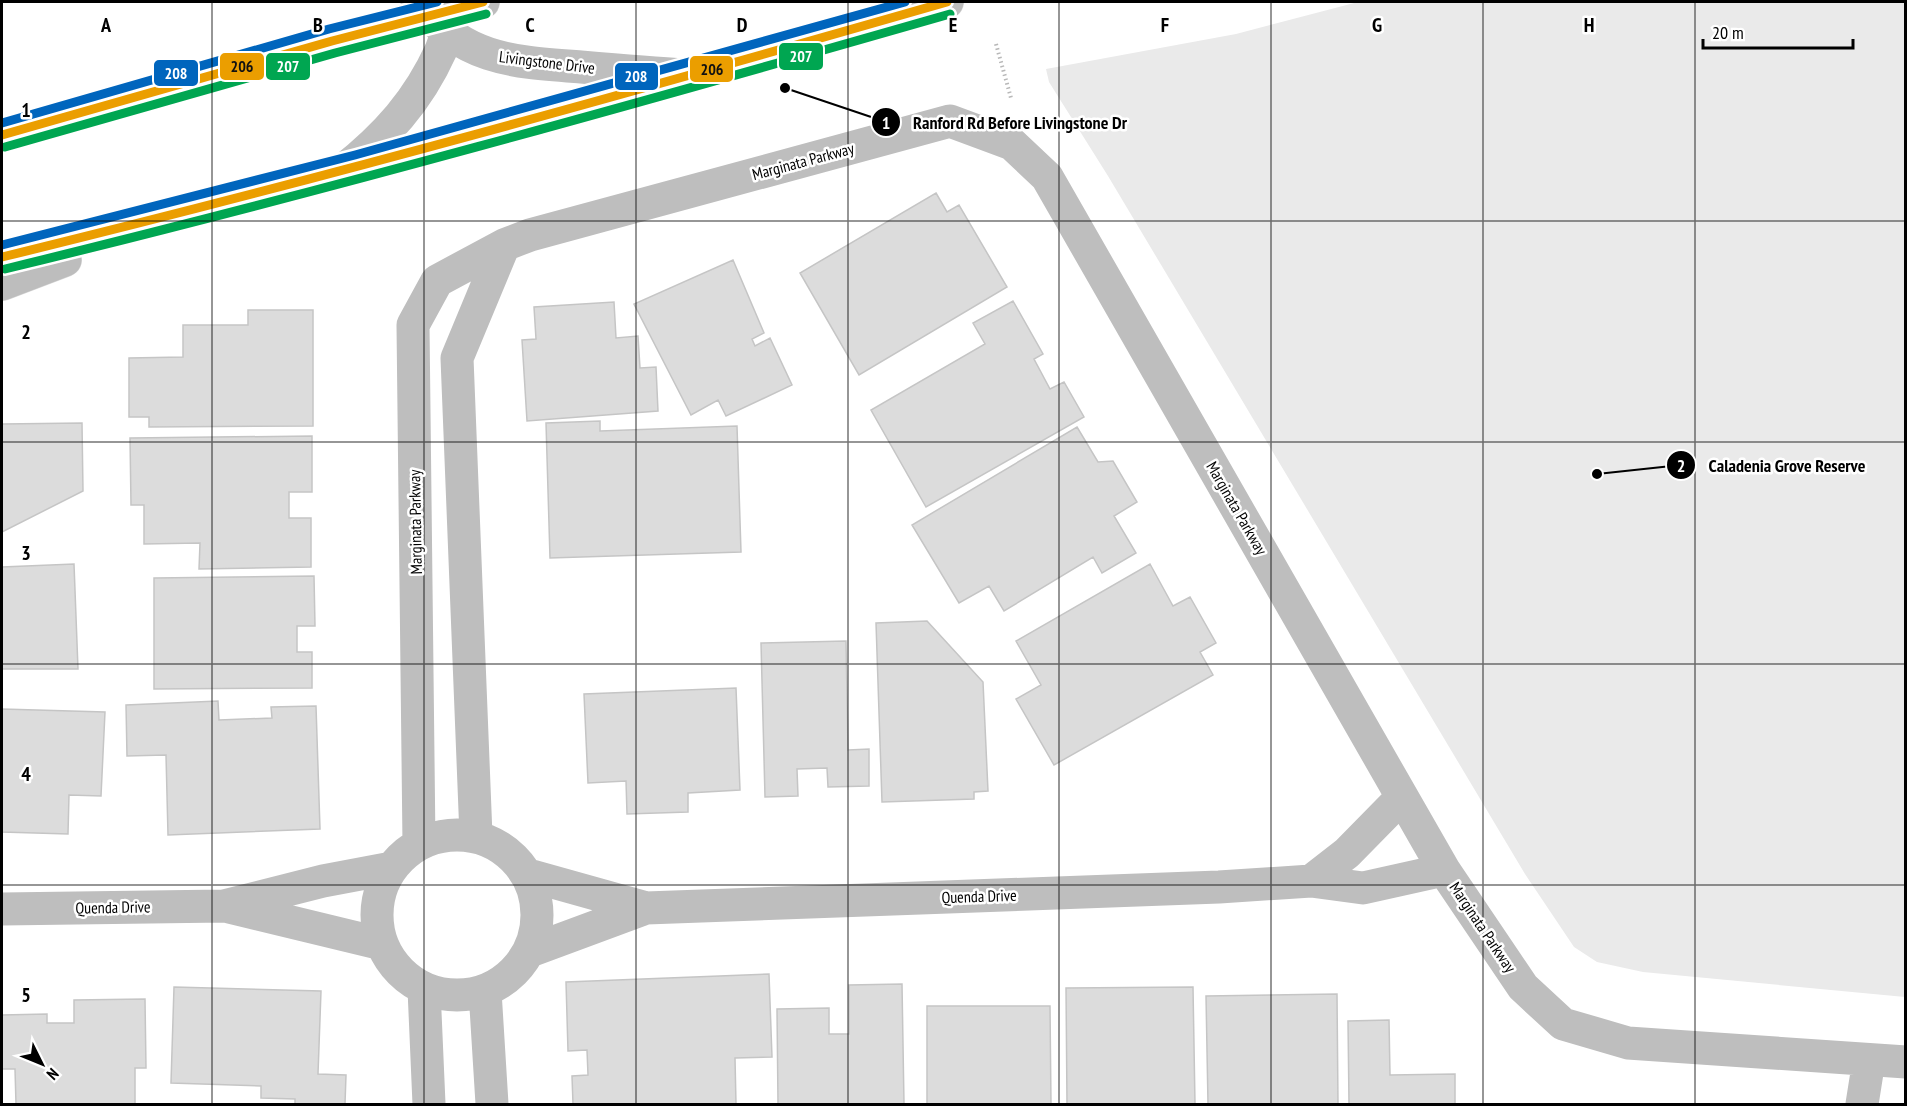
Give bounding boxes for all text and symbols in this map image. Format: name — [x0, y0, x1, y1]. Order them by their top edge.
text: A — [100, 12, 112, 38]
text: B — [313, 12, 323, 38]
text: C — [525, 12, 535, 38]
text: D — [737, 12, 748, 38]
text: E — [949, 12, 957, 38]
text: F — [1161, 12, 1169, 38]
text: G — [1372, 12, 1382, 38]
text: H — [1584, 12, 1594, 38]
scale bar — [1703, 12, 1853, 50]
text: 20 m — [1712, 21, 1744, 44]
line badge: 207 — [778, 42, 824, 71]
street label: Livingstone Drive — [498, 46, 596, 78]
text: 207 — [790, 46, 812, 66]
line badge: 206 — [219, 52, 265, 81]
line badge: 207 — [265, 52, 311, 81]
line badge: 206 — [689, 55, 734, 83]
text: 206 — [231, 56, 254, 76]
text: 207 — [277, 56, 299, 76]
line badge: 208 — [153, 59, 199, 87]
text: 206 — [701, 59, 724, 79]
line badge: 208 — [614, 62, 659, 91]
text: 208 — [165, 63, 187, 83]
text: 208 — [625, 66, 647, 86]
text: 1 — [21, 97, 31, 123]
callout: Ranford Rd Before Livingstone Dr — [871, 104, 1139, 140]
text: 1 — [882, 111, 890, 134]
text: Ranford Rd Before Livingstone Dr — [913, 111, 1128, 134]
street label: Marginata Parkway — [750, 138, 856, 184]
text: 2 — [21, 319, 31, 345]
callout: Caladenia Grove Reserve — [1666, 447, 1877, 483]
text: 2 — [1677, 454, 1685, 477]
text: Caladenia Grove Reserve — [1709, 454, 1866, 477]
street label: Marginata Parkway — [1202, 458, 1272, 558]
street label: Marginata Parkway — [404, 470, 426, 574]
text: 3 — [21, 540, 31, 566]
text: 4 — [21, 761, 31, 787]
street label: Marginata Parkway — [1445, 878, 1521, 976]
street label: Quenda Drive — [941, 885, 1017, 907]
street label: Quenda Drive — [75, 896, 151, 918]
text: 5 — [21, 982, 31, 1008]
north arrow — [12, 1034, 72, 1094]
text: N — [43, 1064, 63, 1084]

